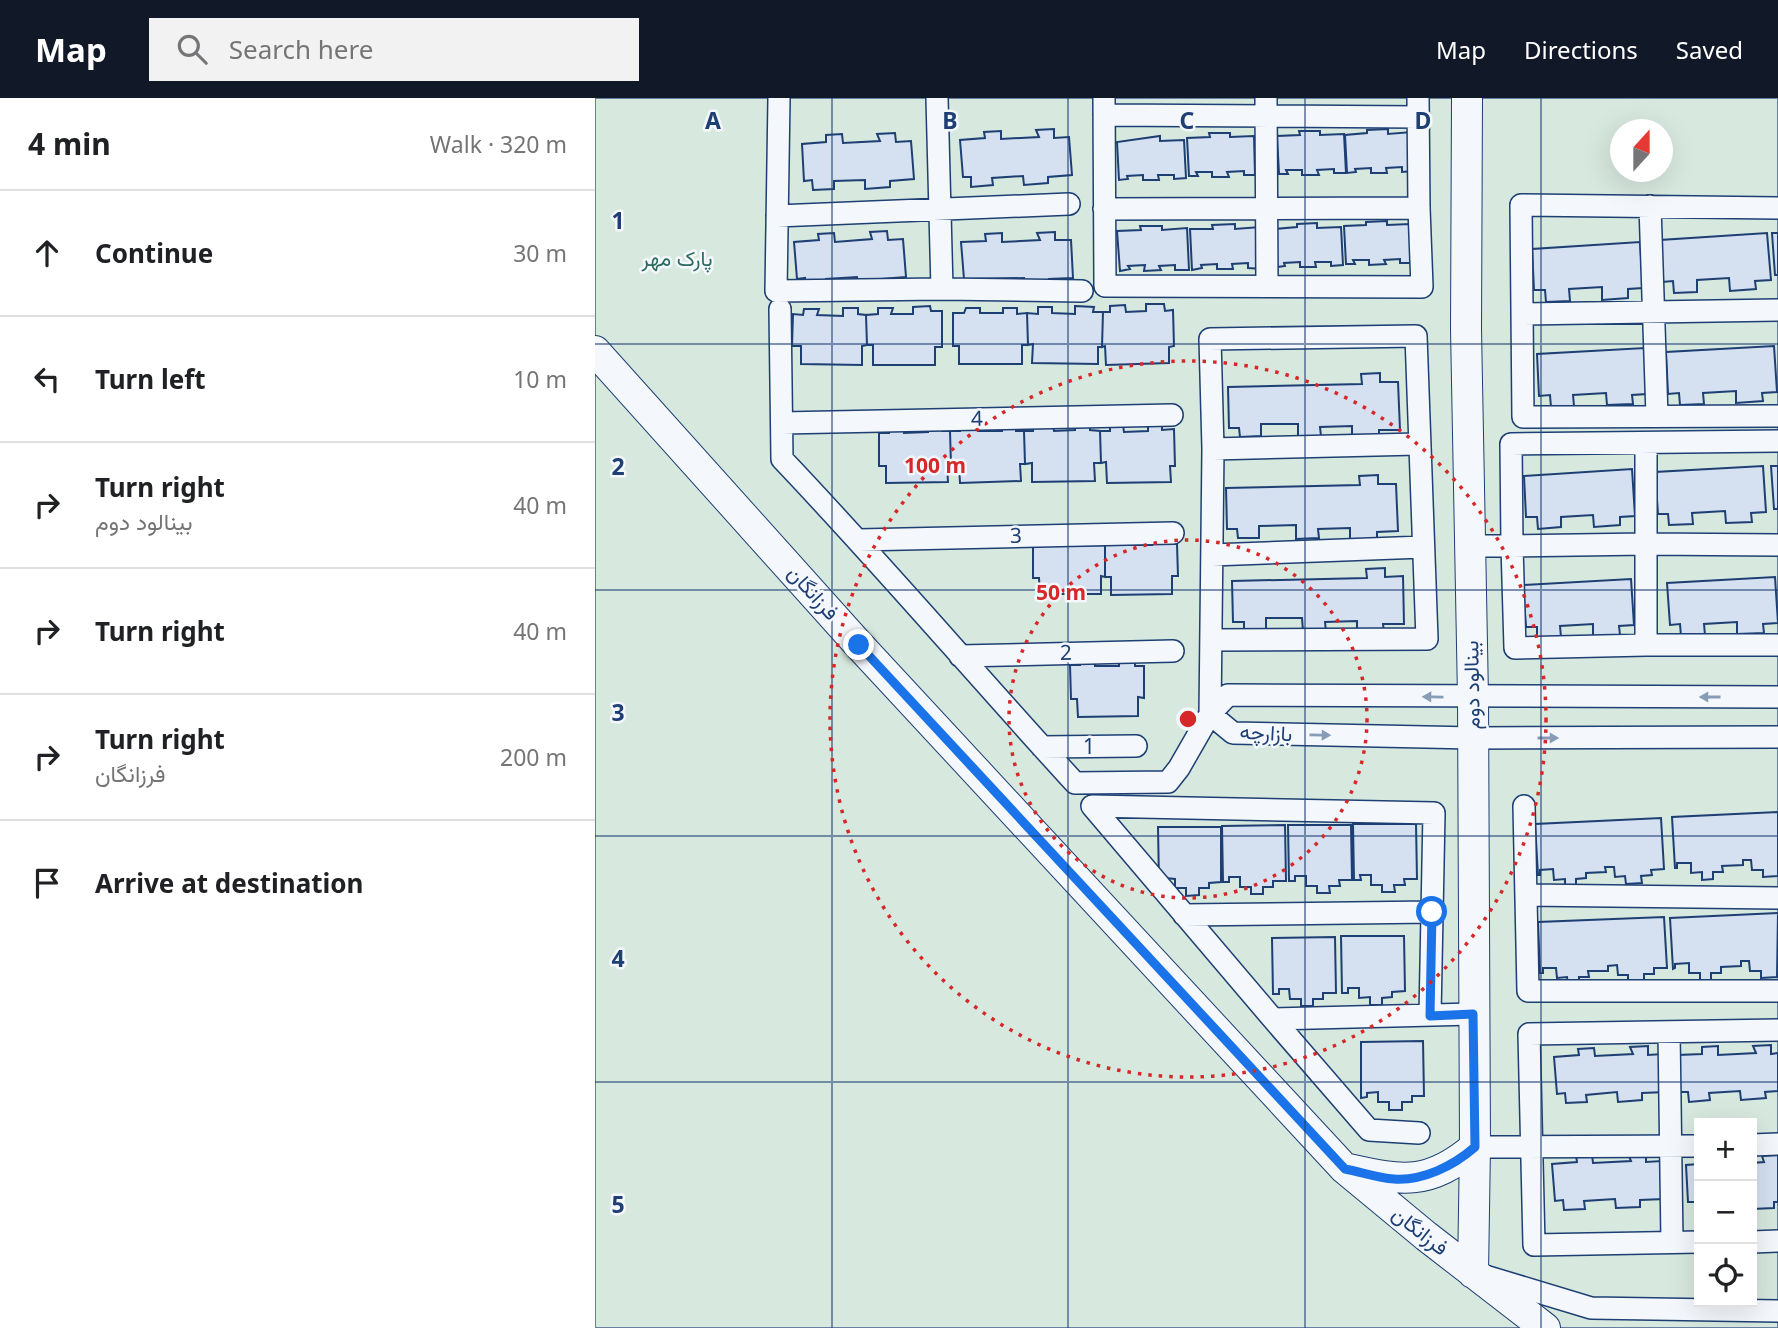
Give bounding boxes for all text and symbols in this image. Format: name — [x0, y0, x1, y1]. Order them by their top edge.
search box — [149, 18, 639, 81]
text: Map — [35, 27, 107, 72]
icon: search — [173, 30, 211, 68]
text: Search here — [229, 31, 373, 67]
text: Map — [1436, 33, 1486, 66]
text: Directions — [1524, 33, 1638, 66]
text: Saved — [1676, 33, 1743, 66]
text: A — [705, 104, 721, 136]
text: B — [942, 104, 958, 136]
text: C — [1180, 104, 1195, 136]
text: D — [1415, 104, 1431, 136]
north arrow — [1610, 119, 1673, 182]
text: 4 min — [28, 123, 111, 164]
text: Walk · 320 m — [430, 128, 567, 160]
text: 1 — [611, 204, 625, 236]
icon: ahead — [28, 234, 66, 272]
text: Continue — [95, 235, 213, 271]
text: 30 m — [513, 237, 567, 269]
park label: پارک مهر — [641, 244, 712, 273]
icon: left — [28, 360, 66, 398]
text: Turn left — [95, 361, 206, 397]
text: 10 m — [513, 363, 567, 395]
street label: 4 — [971, 404, 983, 432]
text: 2 — [611, 450, 625, 482]
text: 100 m — [904, 451, 966, 479]
text: Turn right — [95, 469, 225, 505]
icon: right — [28, 486, 66, 524]
text: 40 m — [513, 489, 567, 521]
text: بینالود دوم — [95, 505, 193, 537]
street label: 3 — [1010, 521, 1022, 549]
street label: فرزانگان — [782, 559, 846, 626]
text: 50 m — [1036, 578, 1086, 606]
icon: right — [28, 612, 66, 650]
text: Turn right — [95, 613, 225, 649]
text: 40 m — [513, 615, 567, 647]
route end — [843, 629, 874, 660]
street label: 2 — [1060, 638, 1072, 666]
street label: بینالود دوم — [1456, 640, 1487, 730]
one-way arrow — [1422, 691, 1444, 703]
one-way arrow — [1699, 691, 1721, 703]
text: 3 — [611, 696, 625, 728]
centre of rings — [1176, 707, 1200, 731]
street label: بازارچه — [1239, 717, 1293, 748]
text: Turn right — [95, 721, 225, 757]
one-way arrow — [1309, 729, 1331, 741]
street label: 1 — [1083, 732, 1095, 760]
one-way arrow — [1537, 732, 1559, 744]
icon: right — [28, 738, 66, 776]
text: 200 m — [500, 741, 567, 773]
text: فرزانگان — [95, 757, 166, 789]
icon: arrive — [28, 864, 66, 902]
text: Arrive at destination — [95, 865, 364, 901]
route start — [1416, 896, 1447, 927]
text: 4 — [611, 942, 625, 974]
map controls — [1694, 1118, 1757, 1307]
button: + — [1694, 1118, 1757, 1181]
button: − — [1694, 1181, 1757, 1244]
text: 5 — [611, 1188, 625, 1220]
street label: فرزانگان — [1387, 1199, 1455, 1261]
button: locate — [1694, 1244, 1757, 1307]

